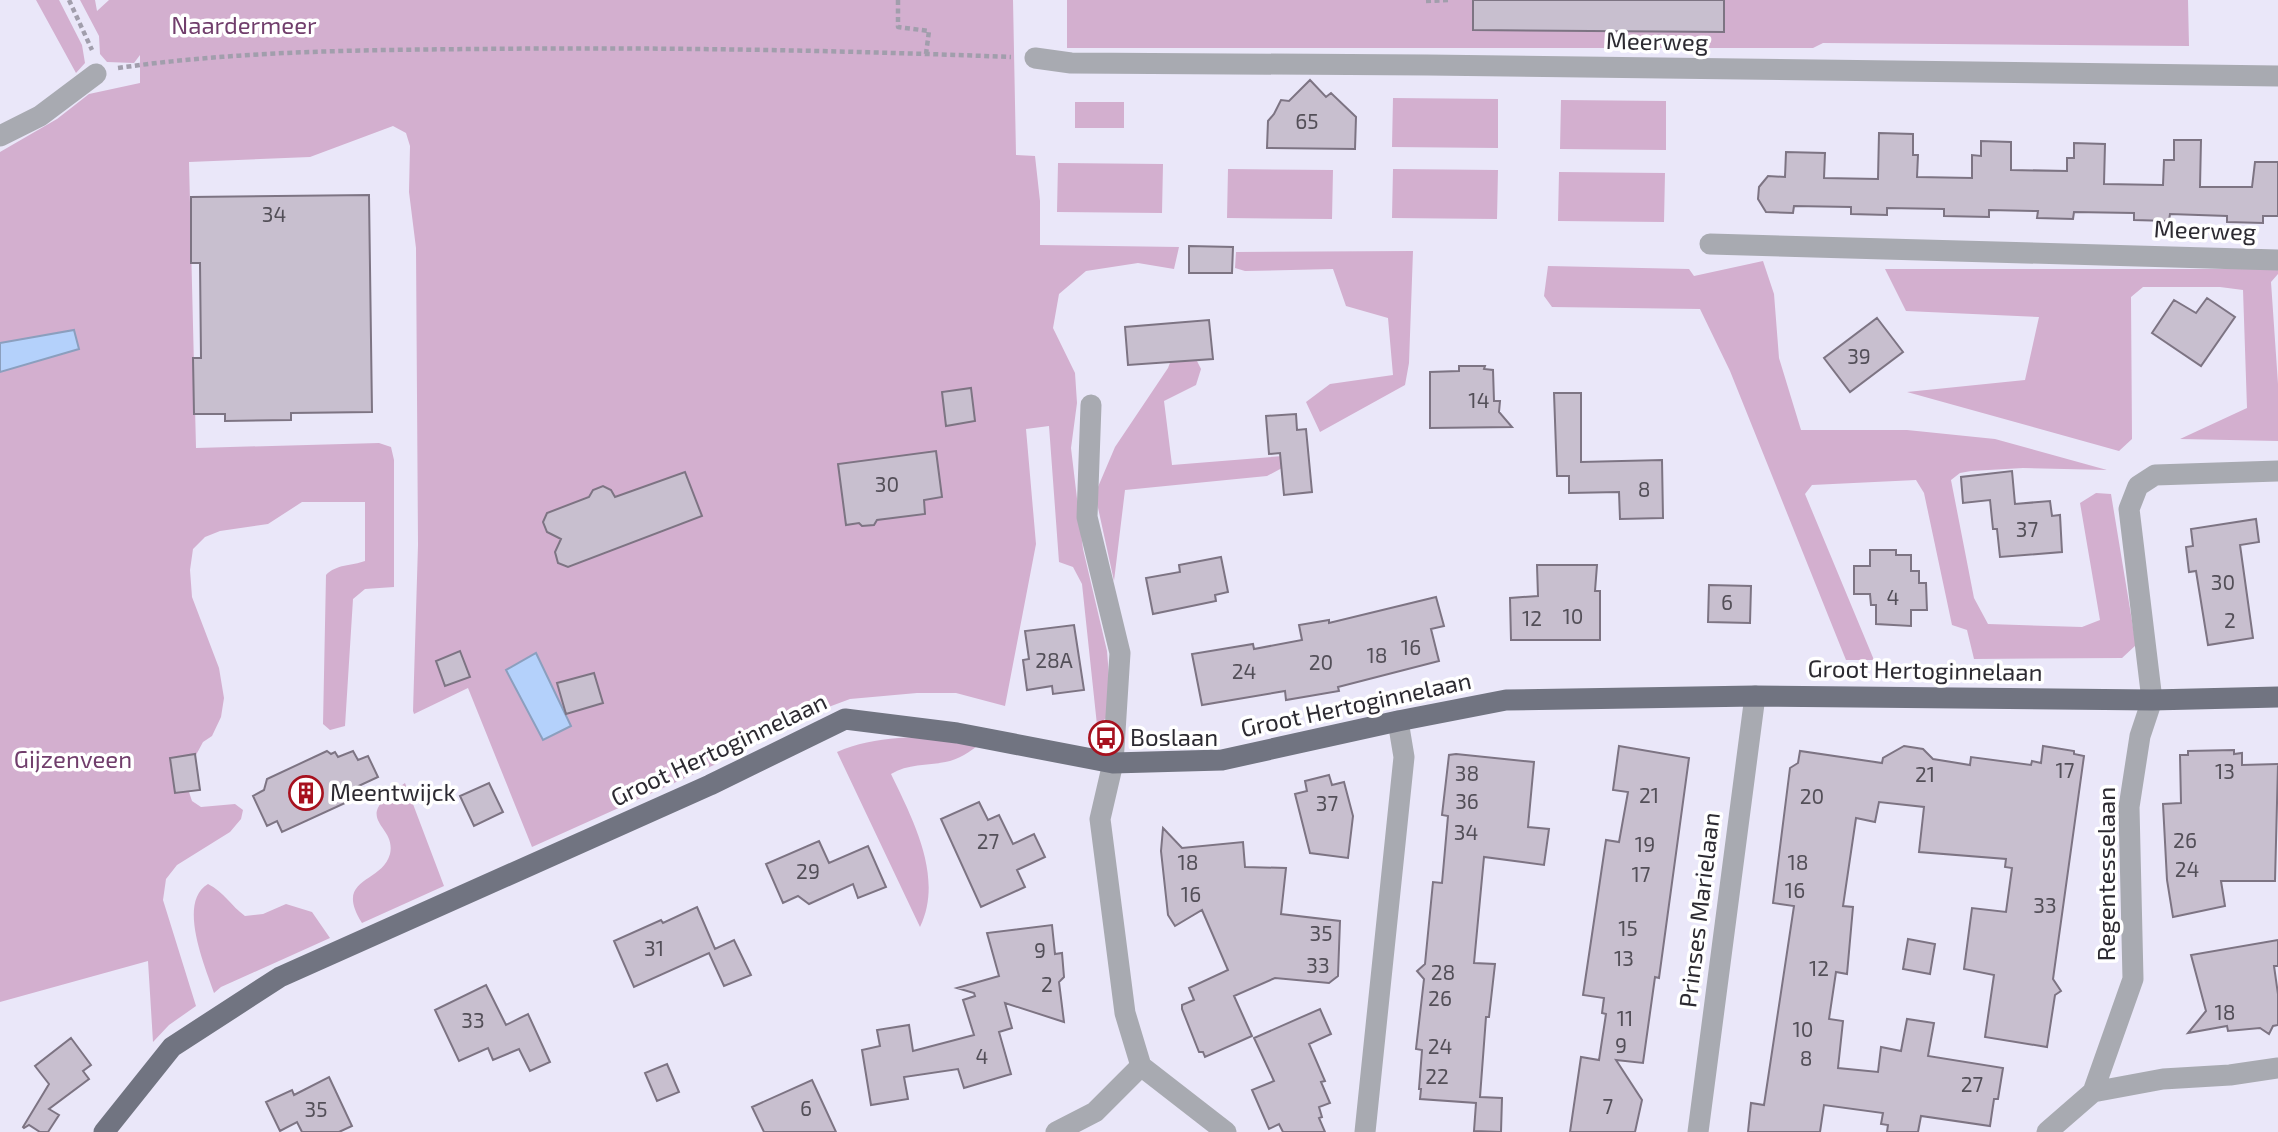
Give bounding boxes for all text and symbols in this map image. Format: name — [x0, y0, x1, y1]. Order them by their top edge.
park label: Naardermeer — [171, 10, 317, 39]
street label: Meerweg — [1606, 25, 1708, 56]
house number: 65 — [1295, 108, 1319, 133]
house number: 34 — [262, 201, 286, 226]
street label: Meerweg — [2153, 213, 2257, 246]
house number: 39 — [1847, 343, 1871, 368]
house number: 14 — [1468, 387, 1490, 412]
house number: 30 — [875, 471, 899, 496]
house number: 8 — [1638, 476, 1650, 501]
house number: 37 — [2016, 516, 2038, 541]
house number: 30 — [2211, 569, 2235, 594]
house number: 4 — [1887, 584, 1899, 609]
house number: 6 — [1721, 589, 1733, 614]
house number: 10 — [1562, 603, 1584, 628]
house number: 12 — [1522, 605, 1542, 630]
house number: 2 — [2224, 607, 2236, 632]
house number: 16 — [1401, 634, 1421, 659]
house number: 18 — [1366, 642, 1388, 667]
house number: 28A — [1035, 647, 1073, 672]
house number: 20 — [1309, 649, 1333, 674]
street label: Groot Hertoginnelaan — [1807, 653, 2043, 686]
house number: 24 — [1232, 658, 1256, 683]
street label: Groot Hertoginnelaan — [1238, 665, 1474, 742]
street label: Groot Hertoginnelaan — [606, 686, 831, 811]
bus stop icon: Boslaan — [1087, 719, 1125, 757]
place label: Boslaan — [1130, 722, 1218, 751]
park label: Gijzenveen — [14, 744, 132, 773]
house number: 17 — [2055, 757, 2075, 782]
house number: 13 — [2215, 758, 2235, 783]
house number: 38 — [1455, 760, 1479, 785]
house number: 21 — [1915, 761, 1935, 786]
building icon: Meentwijck — [287, 774, 325, 812]
place label: Meentwijck — [330, 777, 456, 806]
house number: 21 — [1639, 782, 1659, 807]
house number: 20 — [1800, 783, 1824, 808]
street label: Regentesselaan — [2091, 787, 2120, 961]
house number: 36 — [1455, 788, 1479, 813]
house number: 37 — [1316, 790, 1338, 815]
street label: Prinses Marielaan — [1672, 811, 1725, 1009]
house number: 34 — [1454, 819, 1478, 844]
house number: 26 — [2173, 827, 2197, 852]
house number: 27 — [977, 828, 1000, 853]
house number: 19 — [1635, 831, 1655, 856]
house number: 18 — [1177, 849, 1199, 874]
house number: 18 — [1787, 849, 1809, 874]
house number: 24 — [2175, 856, 2199, 881]
house number: 29 — [796, 858, 820, 883]
house number: 17 — [1631, 861, 1651, 886]
house number: 16 — [1785, 877, 1805, 902]
house number: 16 — [1181, 881, 1201, 906]
house number: 33 — [2033, 892, 2057, 917]
house number: 15 — [1618, 915, 1638, 940]
house number: 35 — [1310, 920, 1332, 945]
house number: 31 — [644, 935, 664, 960]
house number: 9 — [1034, 937, 1046, 962]
house number: 13 — [1614, 945, 1634, 970]
house number: 33 — [1306, 952, 1330, 977]
house number: 12 — [1809, 955, 1829, 980]
house number: 28 — [1431, 959, 1455, 984]
house number: 2 — [1041, 971, 1053, 996]
house number: 26 — [1428, 985, 1452, 1010]
house number: 18 — [2214, 999, 2236, 1024]
house number: 11 — [1617, 1005, 1633, 1030]
house number: 33 — [461, 1007, 485, 1032]
house number: 10 — [1792, 1016, 1814, 1041]
house number: 9 — [1615, 1032, 1627, 1057]
house number: 24 — [1428, 1033, 1452, 1058]
house number: 4 — [976, 1043, 988, 1068]
house number: 8 — [1800, 1045, 1812, 1070]
house number: 22 — [1425, 1063, 1449, 1088]
house number: 27 — [1961, 1071, 1984, 1096]
house number: 7 — [1603, 1093, 1614, 1118]
house number: 6 — [800, 1095, 812, 1120]
house number: 35 — [305, 1096, 327, 1121]

